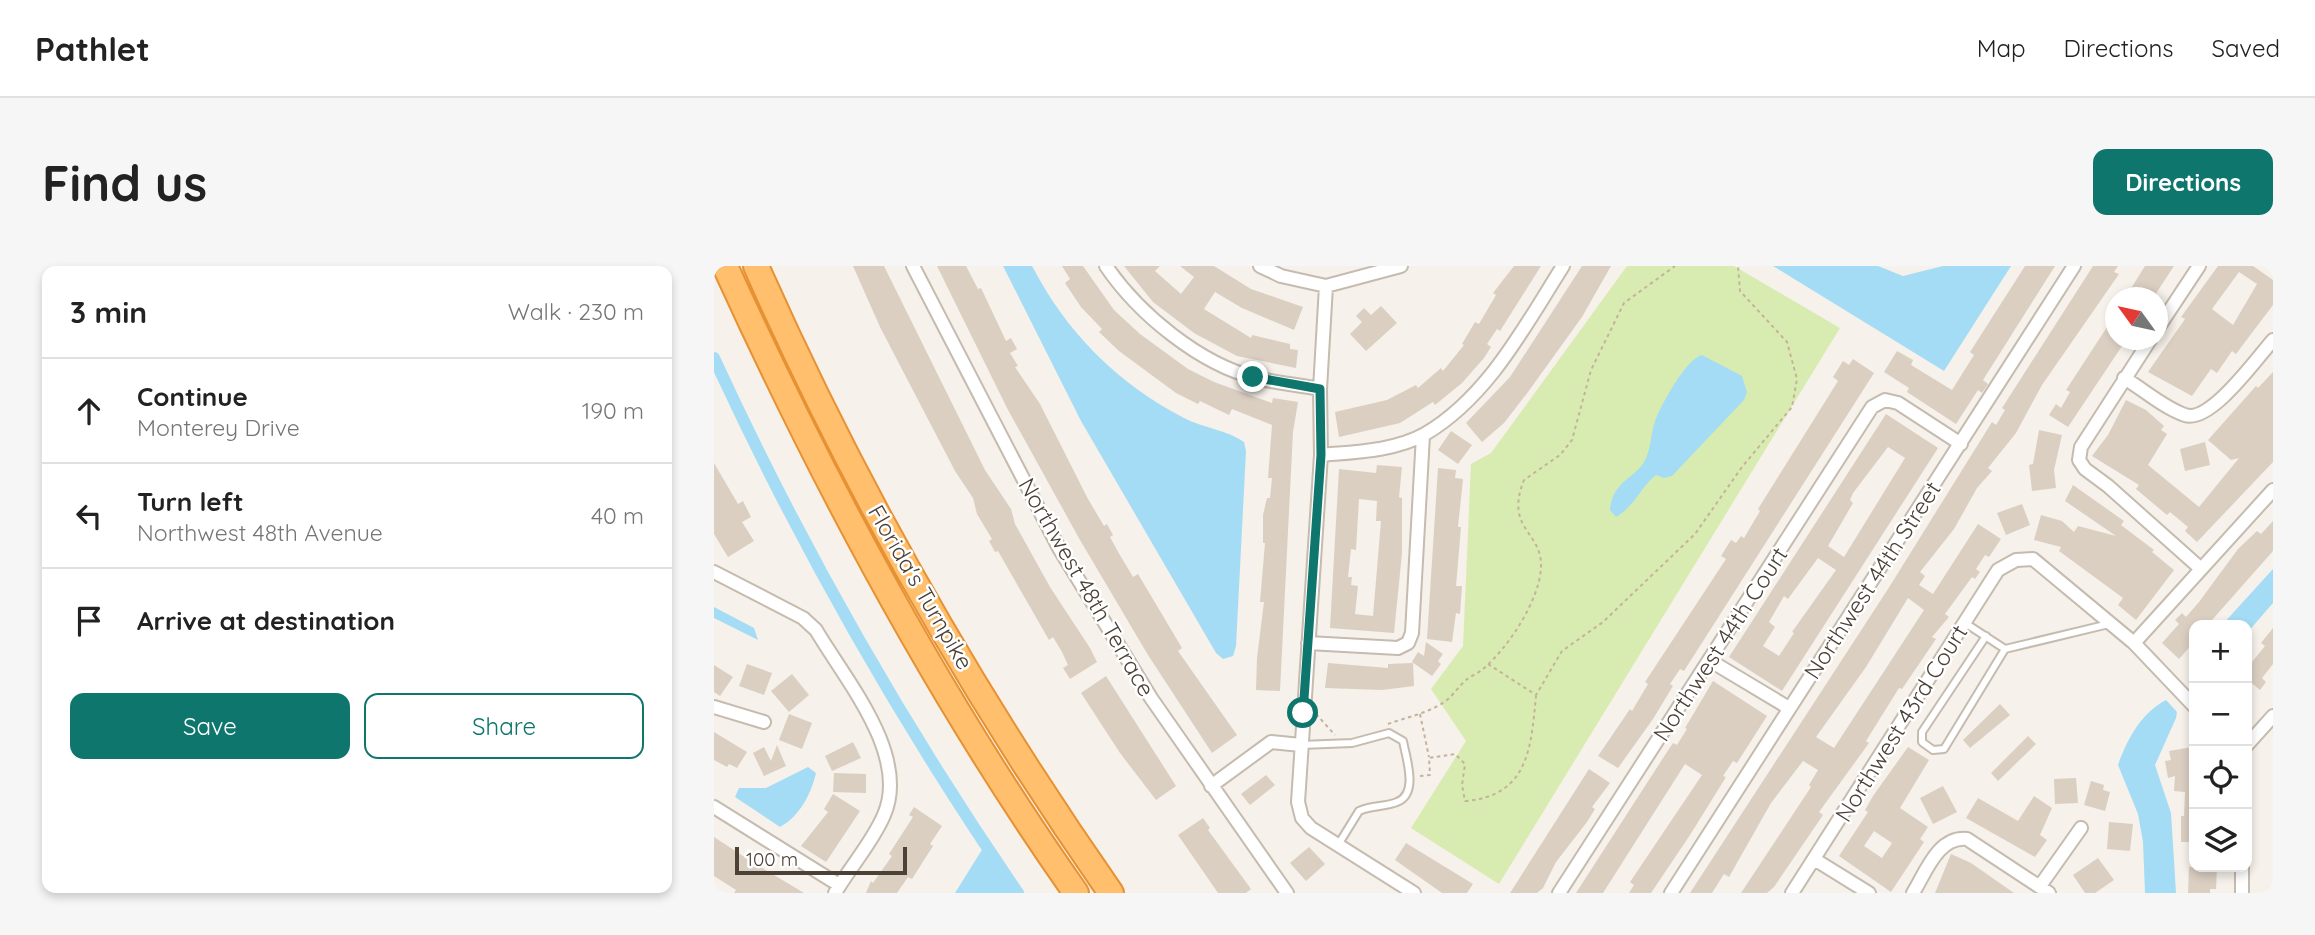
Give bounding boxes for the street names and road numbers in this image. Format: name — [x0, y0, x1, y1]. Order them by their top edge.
street label: Northwest 48th Terrace — [1013, 473, 1161, 701]
street label: Northwest 44th Street — [1797, 476, 1947, 684]
street label: Florida's Turnpike — [862, 500, 980, 674]
street label: Northwest 44th Court — [1646, 541, 1794, 746]
street label: Northwest 43rd Court — [1829, 619, 1974, 827]

